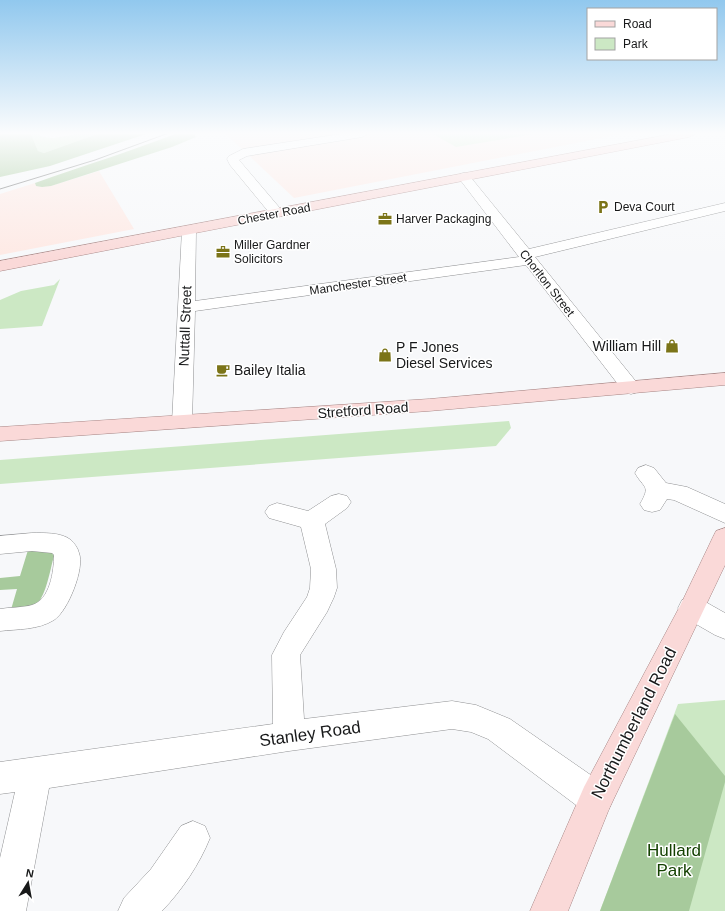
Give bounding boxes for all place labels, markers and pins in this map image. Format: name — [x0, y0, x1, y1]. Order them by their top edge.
parking icon: Deva Court — [595, 199, 611, 215]
place label: Deva Court — [614, 200, 675, 214]
office icon: Harver Packaging — [377, 211, 393, 227]
place label: Harver Packaging — [396, 212, 491, 226]
place label: Miller Gardner Solicitors — [234, 238, 310, 266]
office icon: Miller Gardner Solicitors — [215, 244, 231, 260]
place label: William Hill — [593, 338, 661, 354]
shop icon: William Hill — [664, 338, 680, 354]
place label: P F Jones Diesel Services — [396, 339, 492, 371]
shop icon: P F Jones Diesel Services — [377, 347, 393, 363]
cafe icon: Bailey Italia — [215, 362, 231, 378]
place label: Bailey Italia — [234, 362, 306, 378]

